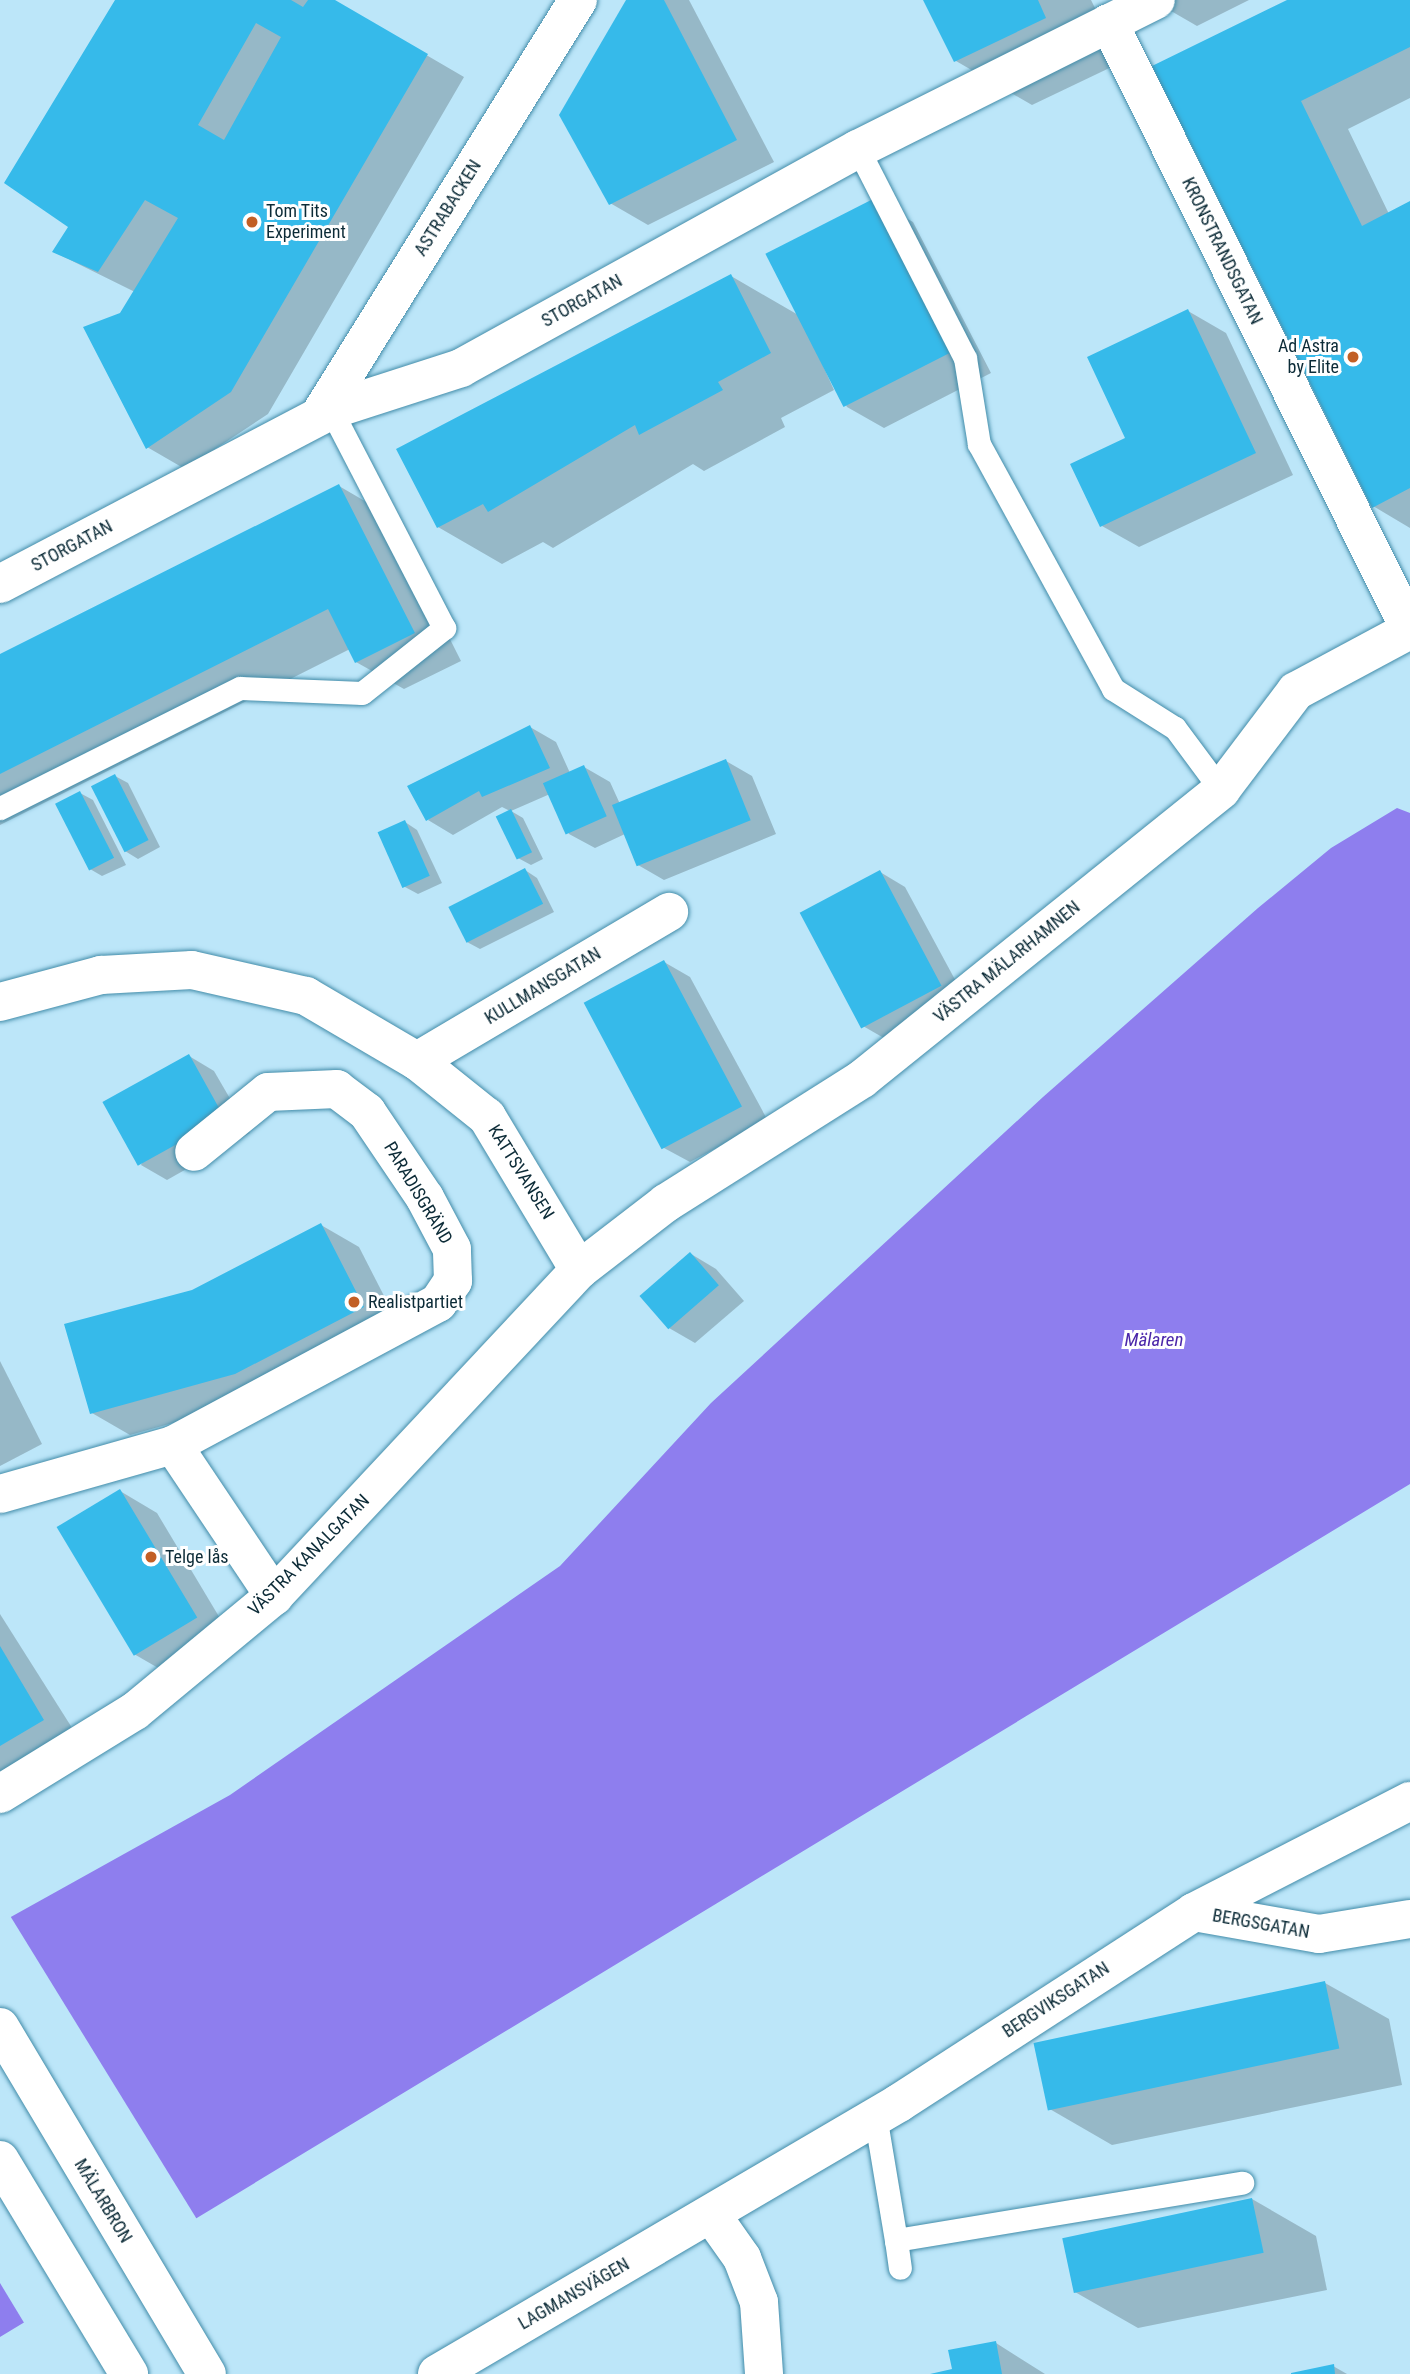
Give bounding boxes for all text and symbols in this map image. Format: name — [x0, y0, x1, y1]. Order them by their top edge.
street label: ASTRABACKEN — [410, 156, 486, 260]
street label: KRONSTRANDSGATAN — [1177, 174, 1267, 328]
place label: Tom Tits Experiment — [266, 201, 346, 244]
marker: Tom Tits Experiment — [244, 214, 260, 230]
street label: STORGATAN — [538, 270, 626, 332]
place label: Ad Astra by Elite — [1278, 336, 1339, 378]
marker: Ad Astra by Elite — [1345, 349, 1361, 365]
street label: STORGATAN — [28, 516, 116, 576]
street label: VÄSTRA MÄLARHAMNEN — [930, 896, 1084, 1028]
street label: KULLMANSGATAN — [481, 943, 605, 1029]
street label: KATTSVANSEN — [483, 1121, 559, 1223]
street label: PARADISGRÄND — [379, 1138, 457, 1248]
place label: Realistpartiet — [368, 1291, 463, 1313]
marker: Realistpartiet — [346, 1294, 362, 1310]
water label: Mälaren — [1125, 1329, 1183, 1351]
street label: VÄSTRA KANALGATAN — [244, 1490, 374, 1620]
place label: Telge lås — [165, 1546, 228, 1568]
marker: Telge lås — [143, 1549, 159, 1565]
street label: BERGSGATAN — [1211, 1905, 1311, 1943]
street label: BERGVIKSGATAN — [999, 1958, 1113, 2042]
street label: MÄLARBRON — [69, 2155, 137, 2247]
street label: LAGMANSVÄGEN — [515, 2253, 633, 2335]

